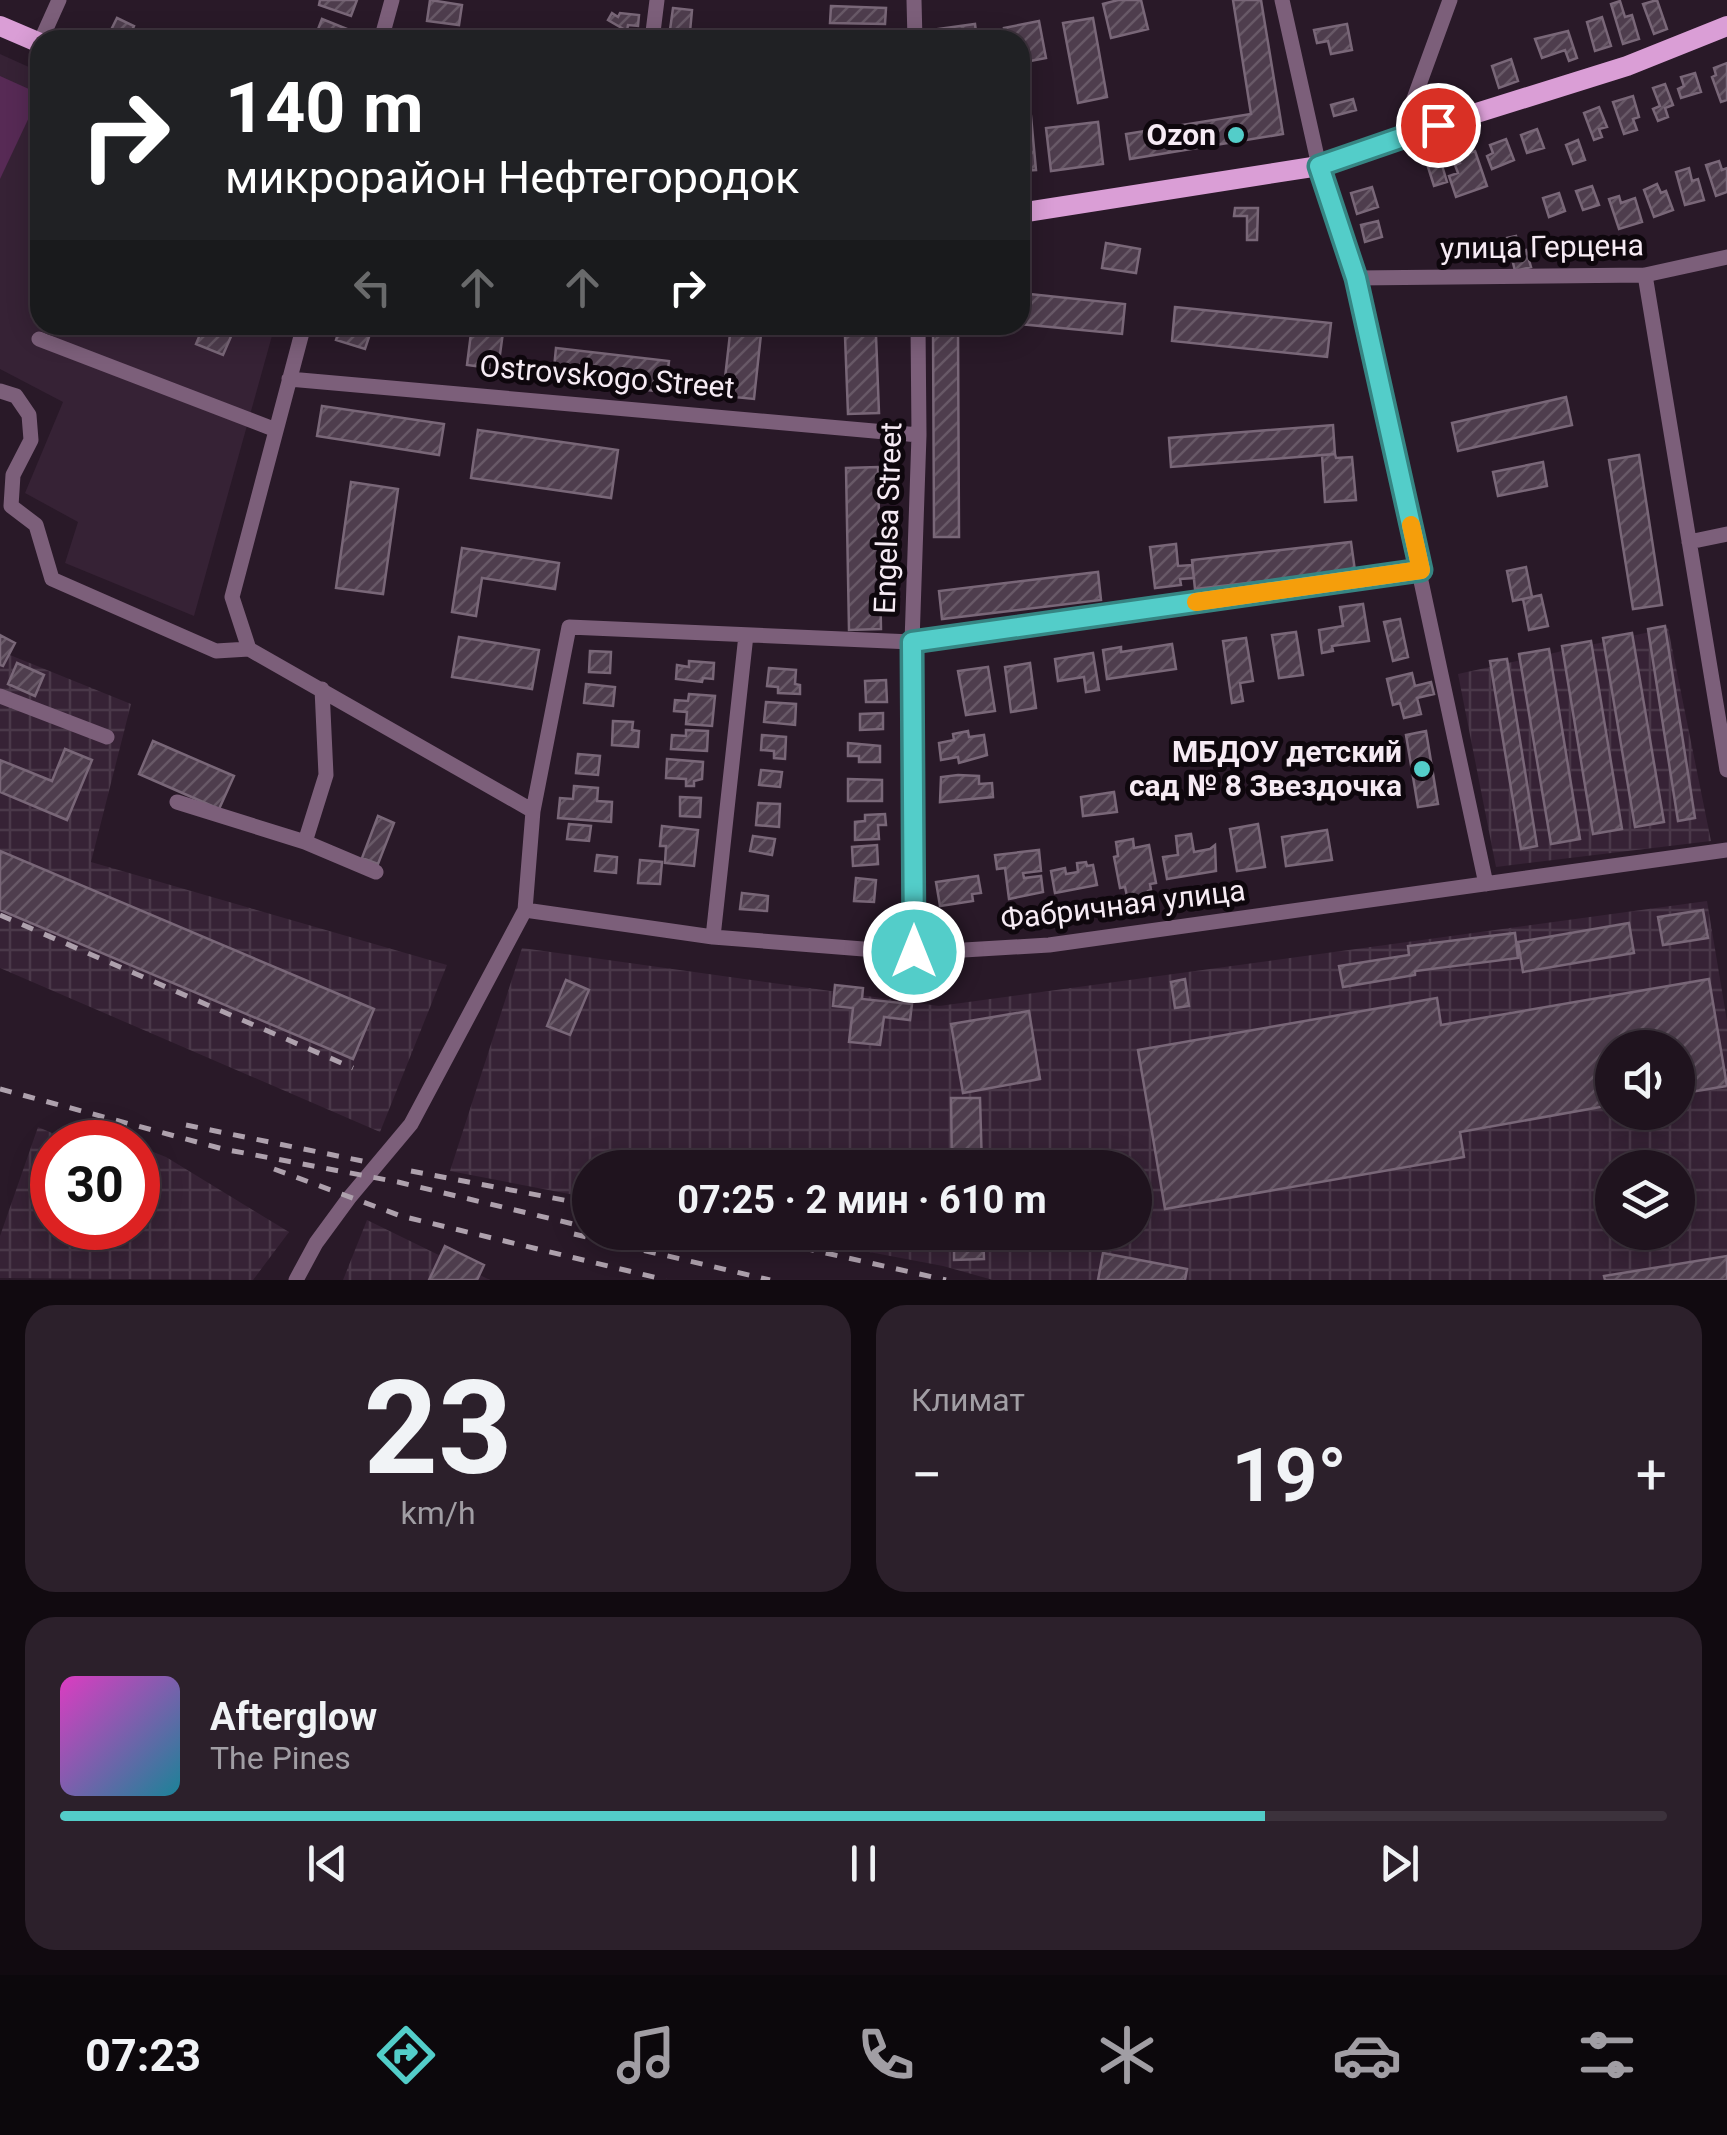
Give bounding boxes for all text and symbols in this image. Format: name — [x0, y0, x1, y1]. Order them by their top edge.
text: 140 m — [225, 67, 424, 149]
icon: right — [60, 70, 190, 200]
pin — [1396, 83, 1481, 168]
icon: arrive — [1411, 98, 1466, 153]
place label: Ozon — [1147, 117, 1216, 152]
marker: Ozon — [1225, 124, 1247, 146]
text: микрорайон Нефтегородок — [225, 151, 799, 204]
street label: улица Герцена — [1440, 227, 1644, 266]
icon: left — [345, 260, 400, 315]
icon: ahead — [450, 260, 505, 315]
icon: ahead — [555, 260, 610, 315]
icon: right — [660, 260, 715, 315]
street label: Ostrovskogo Street — [478, 348, 736, 405]
street label: Engelsa Street — [867, 421, 908, 615]
place label: МБДОУ детский сад № 8 Звездочка — [1129, 734, 1402, 803]
marker: МБДОУ детский сад № 8 Звездочка — [1411, 758, 1433, 780]
street label: Фабричная улица — [999, 872, 1247, 937]
position arrow — [862, 900, 966, 1004]
map controls — [1595, 1030, 1695, 1250]
button: sound — [1595, 1030, 1695, 1130]
speed limit sign: 30 — [30, 1120, 160, 1250]
button: layers — [1595, 1150, 1695, 1250]
text: 07:25 · 2 мин · 610 m — [677, 1178, 1047, 1222]
text: 23 — [363, 1352, 513, 1505]
text: Климат — [911, 1381, 1025, 1419]
text: 19° — [1231, 1431, 1347, 1519]
text: − — [911, 1443, 942, 1507]
text: + — [1636, 1443, 1667, 1507]
text: km/h — [400, 1494, 476, 1532]
text: Afterglow — [210, 1695, 377, 1739]
text: The Pines — [210, 1739, 351, 1777]
icon: previous — [300, 1836, 355, 1891]
icon: pause — [836, 1836, 891, 1891]
icon: next — [1372, 1836, 1427, 1891]
icon: directions — [371, 2020, 441, 2090]
icon: music — [611, 2020, 681, 2090]
icon: phone — [851, 2020, 921, 2090]
icon: climate — [1092, 2020, 1162, 2090]
icon: car — [1332, 2020, 1402, 2090]
icon: filters — [1572, 2020, 1642, 2090]
text: 07:23 — [85, 2029, 201, 2082]

